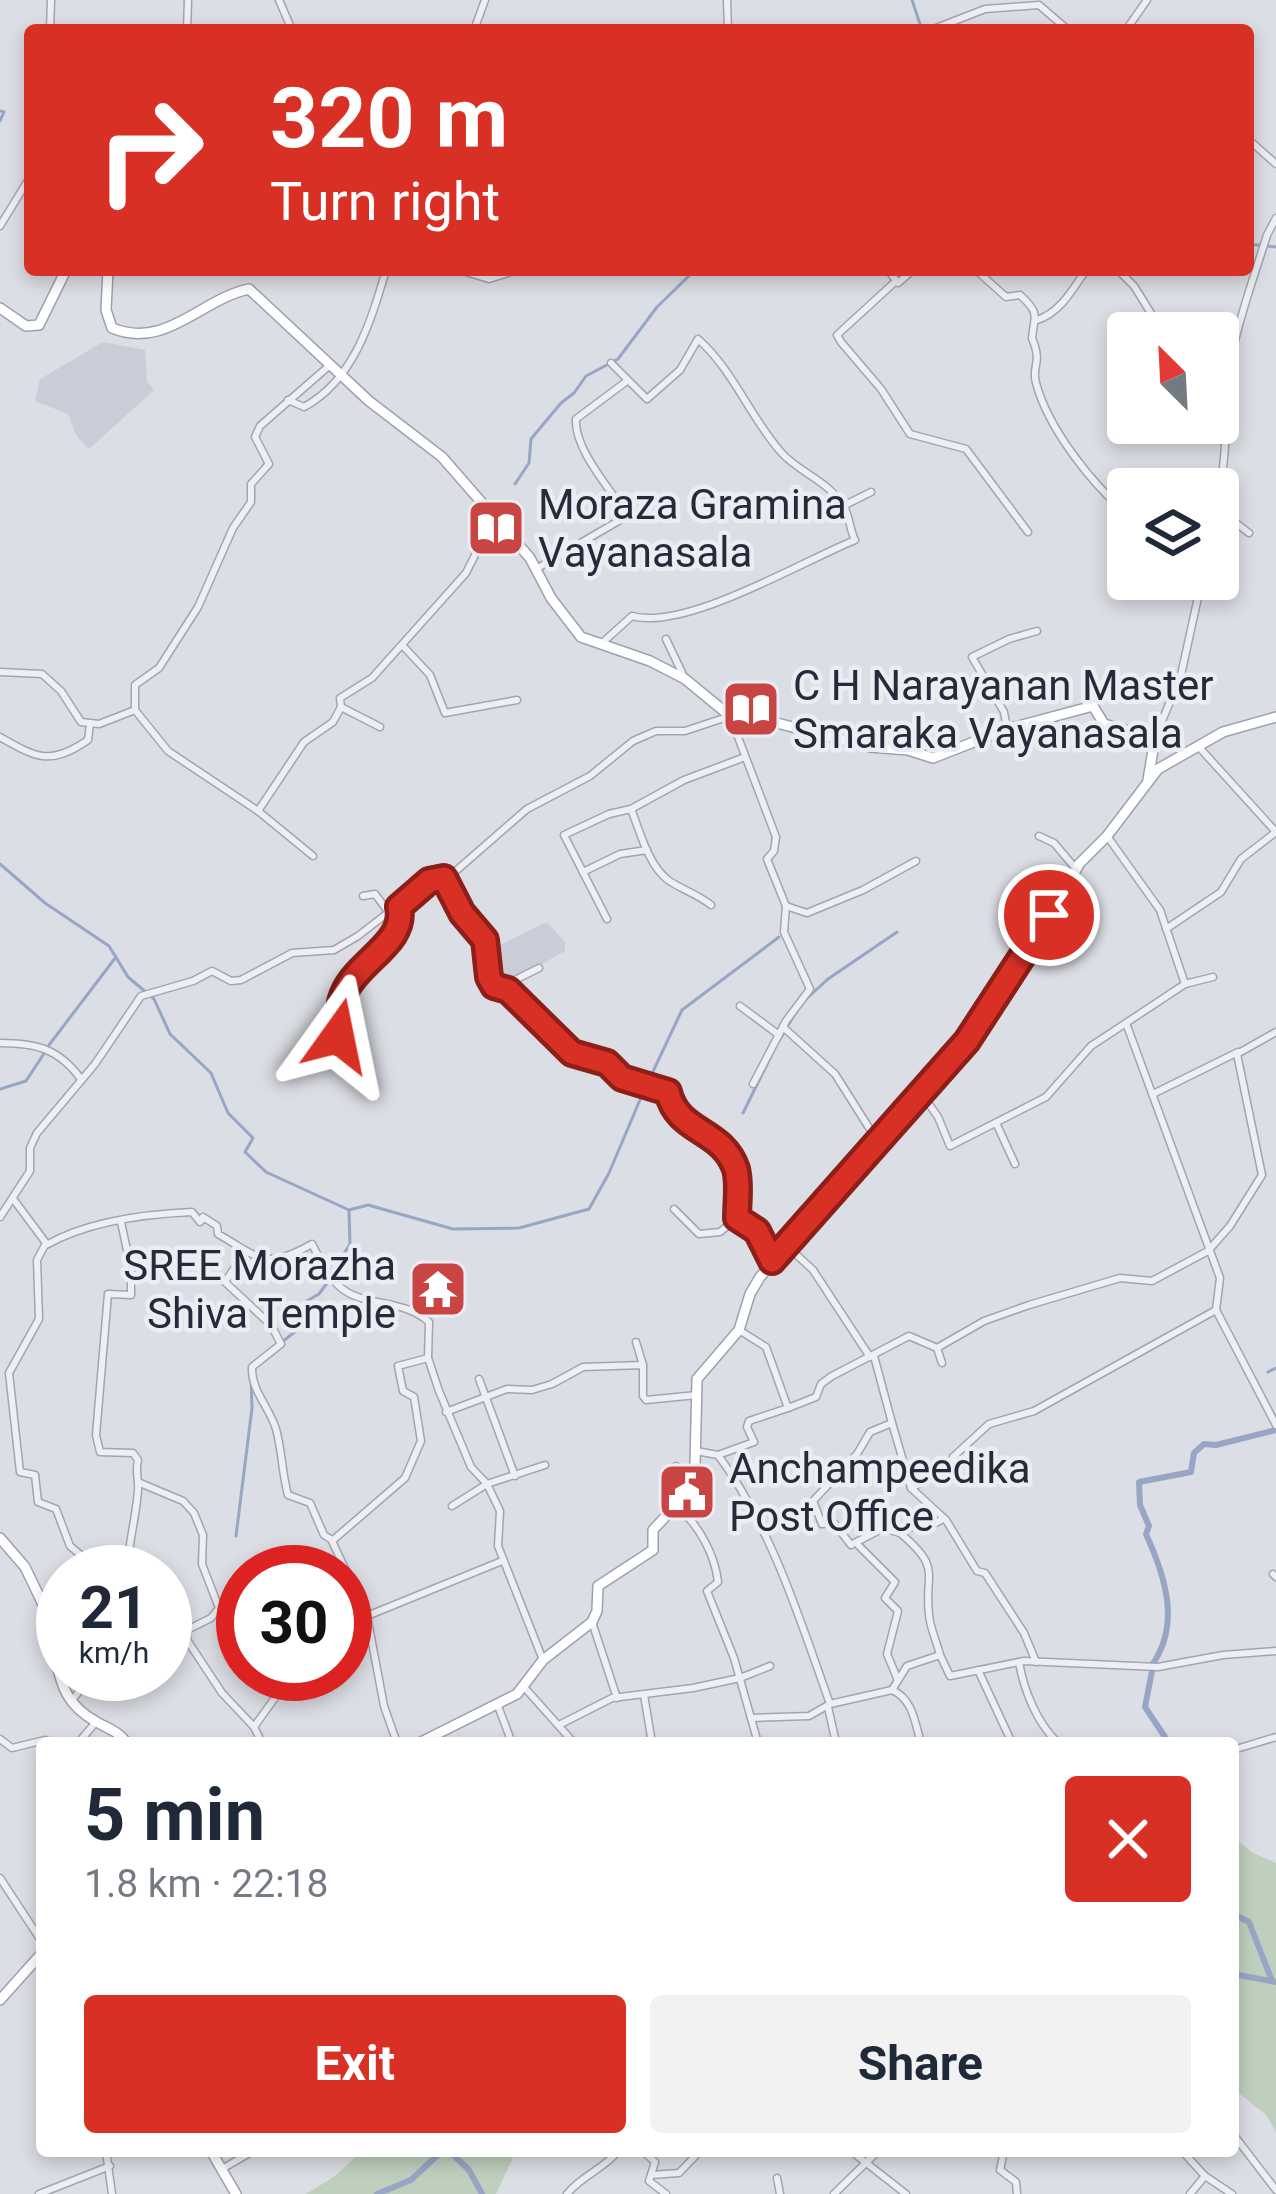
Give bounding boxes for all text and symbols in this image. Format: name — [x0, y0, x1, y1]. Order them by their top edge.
text: 320 m — [270, 69, 508, 168]
icon: right — [72, 72, 228, 228]
text: Turn right — [270, 170, 500, 233]
north arrow — [1107, 312, 1239, 444]
map controls — [1107, 312, 1239, 600]
button: layers — [1107, 468, 1239, 600]
place label: Moraza Gramina Vayanasala — [538, 480, 847, 577]
library icon: Moraza Gramina Vayanasala — [465, 497, 527, 559]
place label: C H Narayanan Master Smaraka Vayanasala — [793, 661, 1213, 758]
library icon: C H Narayanan Master Smaraka Vayanasala — [720, 678, 782, 740]
pin — [998, 864, 1100, 966]
icon: arrive — [1016, 882, 1082, 948]
position arrow — [275, 973, 401, 1099]
place label: SREE Morazha Shiva Temple — [123, 1241, 396, 1338]
temple icon: SREE Morazha Shiva Temple — [407, 1258, 469, 1320]
place label: Anchampeedika Post Office — [729, 1444, 1031, 1541]
public building icon: Anchampeedika Post Office — [656, 1461, 718, 1523]
speed limit sign: 30 — [216, 1545, 372, 1701]
text: 21 — [80, 1572, 148, 1643]
text: km/h — [79, 1635, 149, 1670]
text: 5 min — [84, 1773, 265, 1858]
button: close — [1065, 1776, 1191, 1902]
text: 1.8 km · 22:18 — [84, 1861, 328, 1907]
button: Exit — [84, 1995, 626, 2133]
button: Share — [650, 1995, 1191, 2133]

